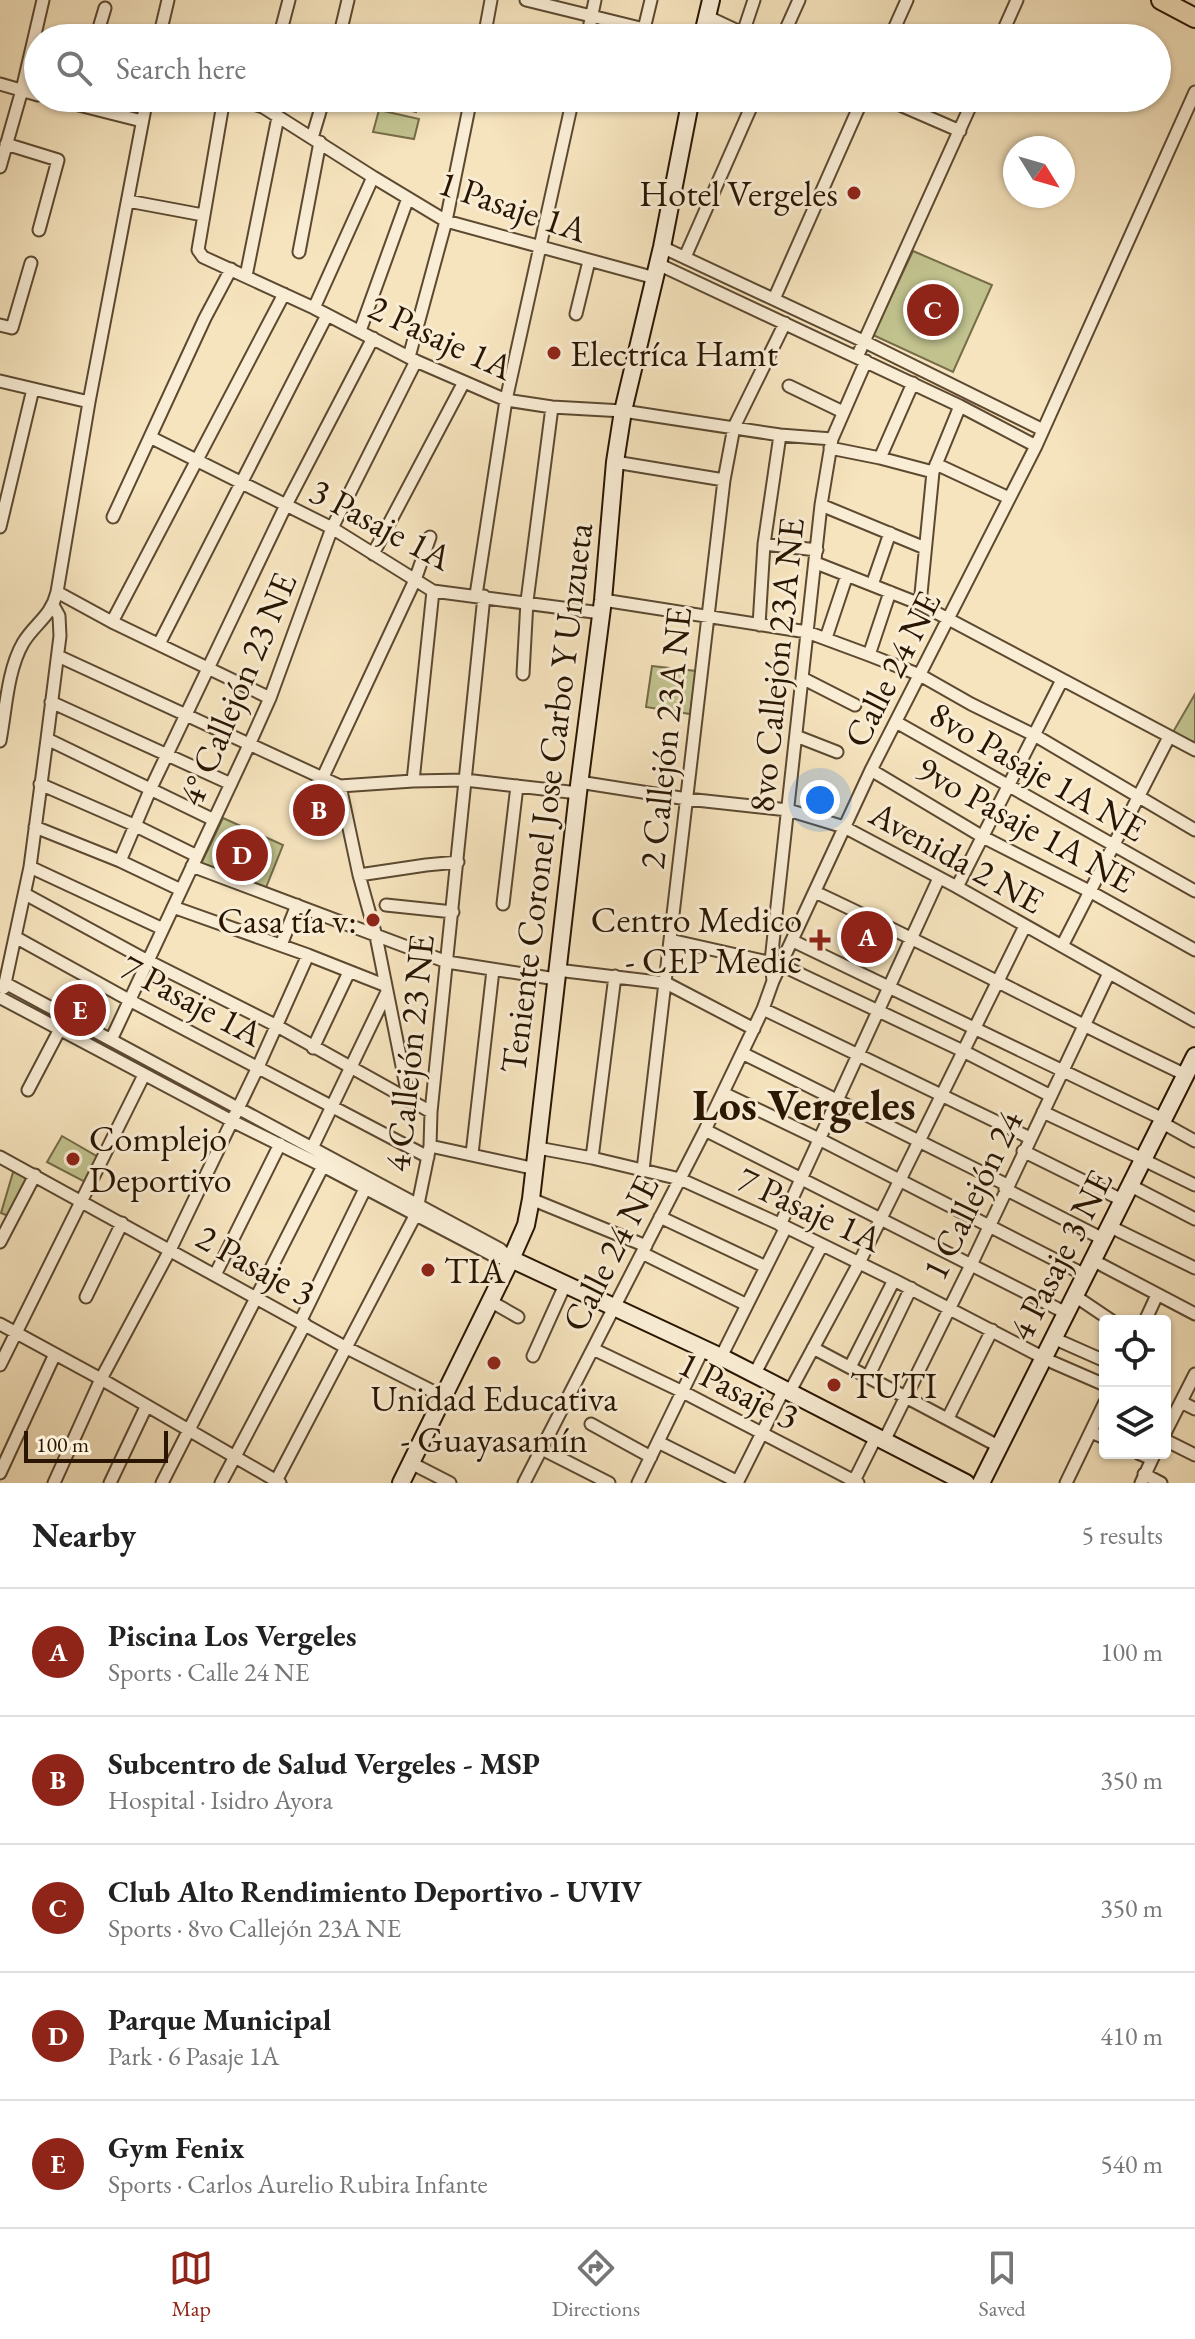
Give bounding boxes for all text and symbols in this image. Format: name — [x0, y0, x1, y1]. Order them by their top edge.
search box — [24, 24, 1171, 112]
icon: search — [52, 46, 96, 90]
text: Search here — [116, 49, 246, 88]
north arrow — [1003, 136, 1075, 208]
street label: 1 Pasaje 1A — [432, 159, 595, 254]
place label: Hotel Vergeles — [639, 170, 838, 217]
marker: Hotel Vergeles — [845, 184, 863, 202]
pin: C — [907, 280, 959, 340]
street label: 2 Pasaje 1A — [361, 283, 522, 391]
place label: Electríca Hamt — [570, 330, 779, 377]
marker: Electríca Hamt — [545, 344, 563, 362]
street label: 3 Pasaje 1A — [302, 467, 461, 581]
street label: 8vo Callejón 23A NE — [737, 515, 815, 815]
street label: Teniente Coronel Jose Carbo Y Unzueta — [489, 519, 603, 1076]
street label: 4° Callejón 23 NE — [167, 565, 307, 813]
street label: Calle 24 NE — [833, 583, 951, 755]
street label: 2 Callejón 23A NE — [628, 605, 702, 871]
street label: 8vo Pasaje 1A NE — [921, 690, 1155, 852]
street label: 9vo Pasaje 1A NE — [908, 745, 1144, 903]
pin: B — [293, 780, 345, 840]
your location — [800, 780, 840, 820]
street label: Avenida 2 NE — [861, 789, 1052, 924]
pin: D — [216, 825, 268, 885]
place label: Centro Medico - CEP Medic — [591, 896, 802, 984]
place label: Casa tía v: — [217, 897, 357, 944]
pin: A — [841, 907, 893, 967]
marker: Casa tía v: — [364, 911, 382, 929]
marker: Centro Medico - CEP Medic — [809, 929, 831, 951]
street label: 4 Callejón 23 NE — [373, 932, 445, 1174]
street label: 7 Pasaje 1A — [113, 943, 272, 1057]
pin: E — [54, 980, 106, 1040]
district label: Los Vergeles — [692, 1076, 916, 1133]
street label: 1 Callejón 24 — [911, 1102, 1033, 1287]
place label: Complejo Deportivo — [89, 1115, 232, 1203]
marker: Complejo Deportivo — [64, 1150, 82, 1168]
street label: 7 Pasaje 1A — [730, 1155, 891, 1263]
street label: 4 Pasaje 3 NE — [997, 1162, 1123, 1348]
street label: Calle 24 NE — [551, 1167, 669, 1339]
street label: 2 Pasaje 3 — [188, 1213, 324, 1317]
place label: TIA — [444, 1247, 506, 1294]
marker: TIA — [419, 1261, 437, 1279]
map controls — [1099, 1315, 1171, 1459]
button: locate — [1099, 1315, 1171, 1387]
street label: 1 Pasaje 3 — [671, 1340, 807, 1440]
marker: Unidad Educativa - Guayasamín — [485, 1354, 503, 1372]
place label: TUTI — [850, 1362, 937, 1409]
place label: Unidad Educativa - Guayasamín — [370, 1375, 618, 1463]
marker: TUTI — [825, 1376, 843, 1394]
button: layers — [1099, 1387, 1171, 1459]
scale bar — [24, 1427, 168, 1463]
text: 100 m — [36, 1430, 89, 1459]
text: Nearby — [32, 1513, 136, 1557]
text: 5 results — [1082, 1518, 1163, 1552]
text: Piscina Los Vergeles — [108, 1616, 357, 1655]
text: A — [49, 1635, 67, 1669]
text: 100 m — [1100, 1635, 1163, 1669]
text: Sports · Calle 24 NE — [108, 1655, 309, 1689]
text: Subcentro de Salud Vergeles - MSP — [108, 1744, 540, 1783]
text: B — [50, 1763, 66, 1797]
text: 350 m — [1100, 1763, 1163, 1797]
text: Hospital · Isidro Ayora — [108, 1783, 333, 1817]
text: Club Alto Rendimiento Deportivo - UVIV — [108, 1872, 642, 1911]
text: C — [49, 1891, 67, 1925]
text: 350 m — [1100, 1891, 1163, 1925]
text: Sports · 8vo Callejón 23A NE — [108, 1911, 401, 1945]
text: Parque Municipal — [108, 2000, 331, 2039]
text: D — [48, 2019, 68, 2053]
text: 410 m — [1100, 2019, 1163, 2053]
text: Park · 6 Pasaje 1A — [108, 2039, 279, 2073]
text: Gym Fenix — [108, 2128, 244, 2167]
text: E — [51, 2147, 65, 2181]
text: 540 m — [1100, 2147, 1163, 2181]
text: Sports · Carlos Aurelio Rubira Infante — [108, 2167, 488, 2201]
tab: Map — [169, 2246, 213, 2323]
tab: Directions — [552, 2246, 640, 2323]
tab: Saved — [979, 2246, 1026, 2323]

